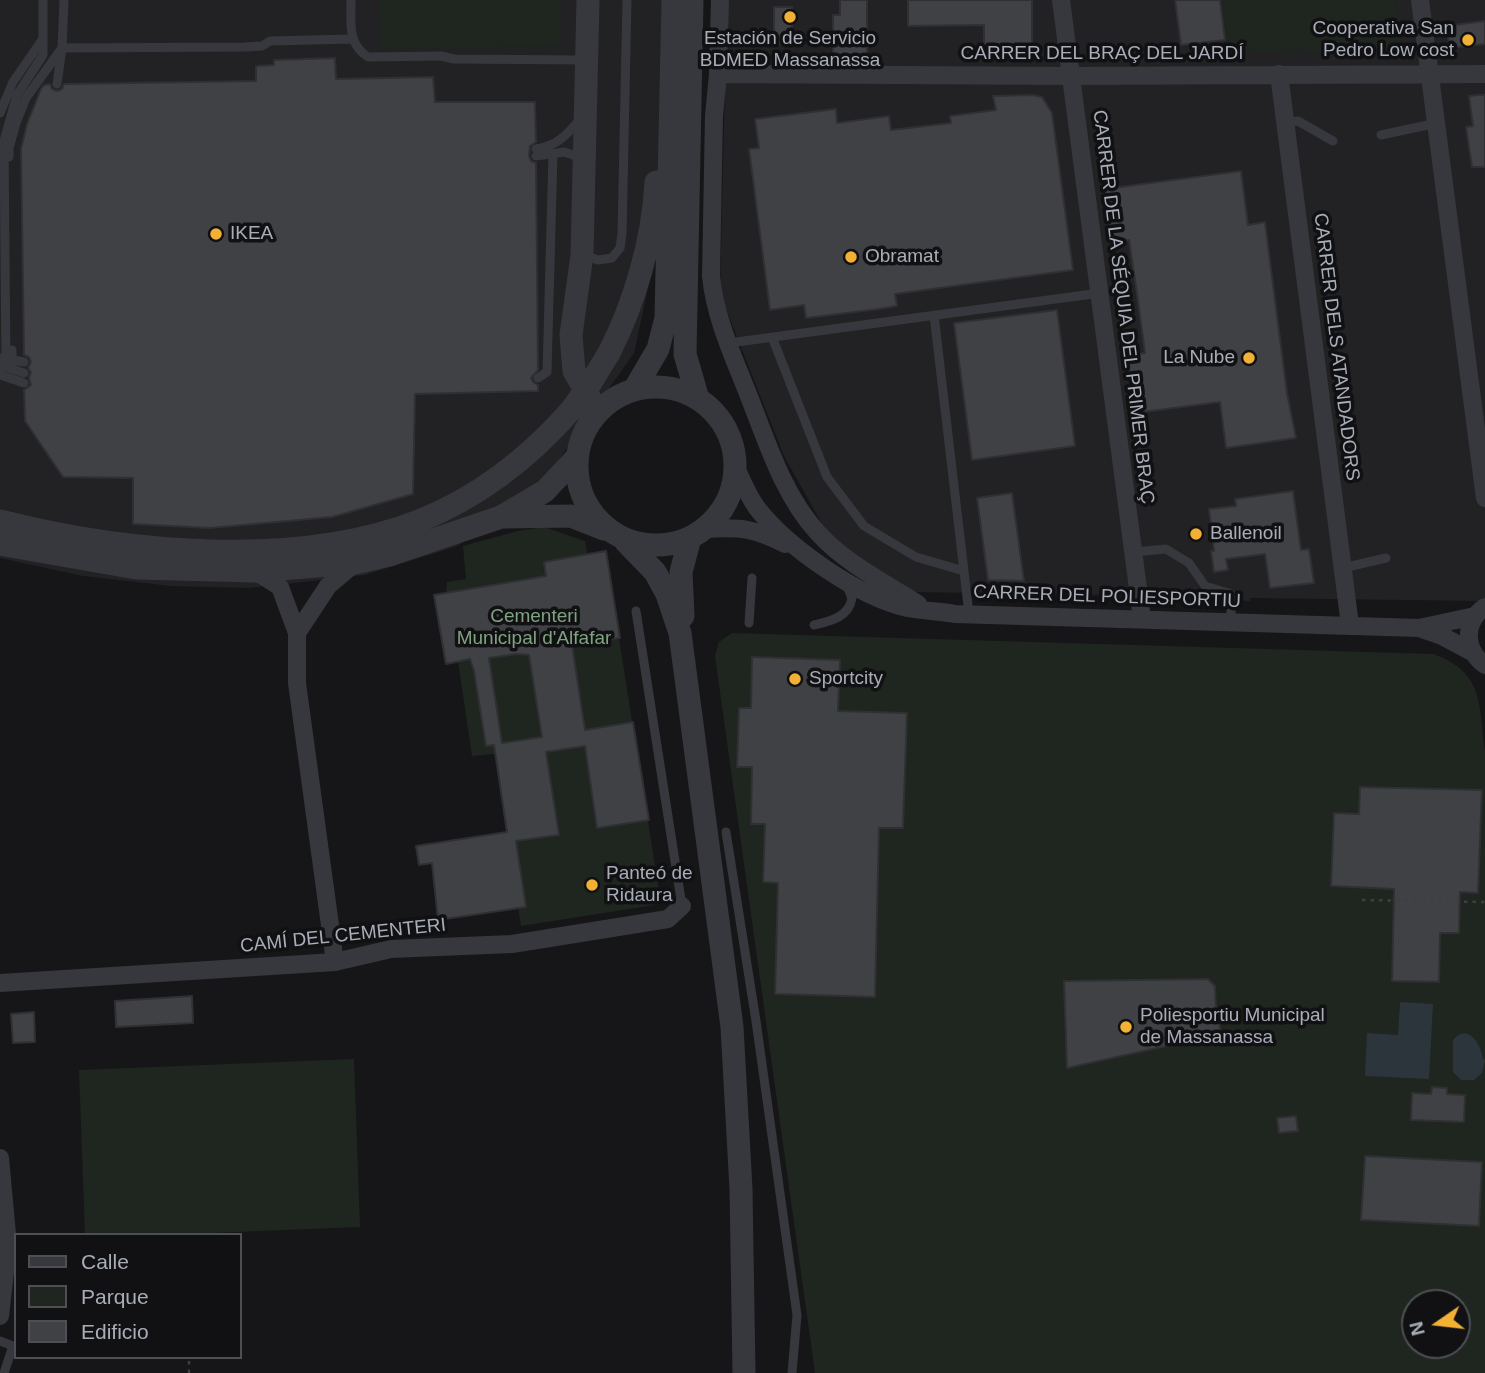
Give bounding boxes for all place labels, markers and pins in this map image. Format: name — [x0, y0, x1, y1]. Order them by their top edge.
marker: Estación de Servicio BDMED Massanassa — [782, 9, 798, 25]
place label: Cooperativa San Pedro Low cost — [1312, 18, 1454, 62]
place label: Estación de Servicio BDMED Massanassa — [700, 28, 880, 72]
marker: Cooperativa San Pedro Low cost — [1460, 32, 1476, 48]
place label: IKEA — [230, 223, 273, 245]
marker: IKEA — [208, 226, 224, 242]
place label: Obramat — [865, 246, 939, 268]
marker: Obramat — [843, 249, 859, 265]
place label: La Nube — [1163, 347, 1235, 369]
marker: La Nube — [1241, 350, 1257, 366]
place label: Ballenoil — [1210, 523, 1282, 545]
marker: Ballenoil — [1188, 526, 1204, 542]
place label: Sportcity — [809, 668, 883, 690]
marker: Sportcity — [787, 671, 803, 687]
place label: Panteó de Ridaura — [606, 863, 693, 907]
marker: Panteó de Ridaura — [584, 877, 600, 893]
place label: Poliesportiu Municipal de Massanassa — [1140, 1005, 1325, 1049]
marker: Poliesportiu Municipal de Massanassa — [1118, 1019, 1134, 1035]

